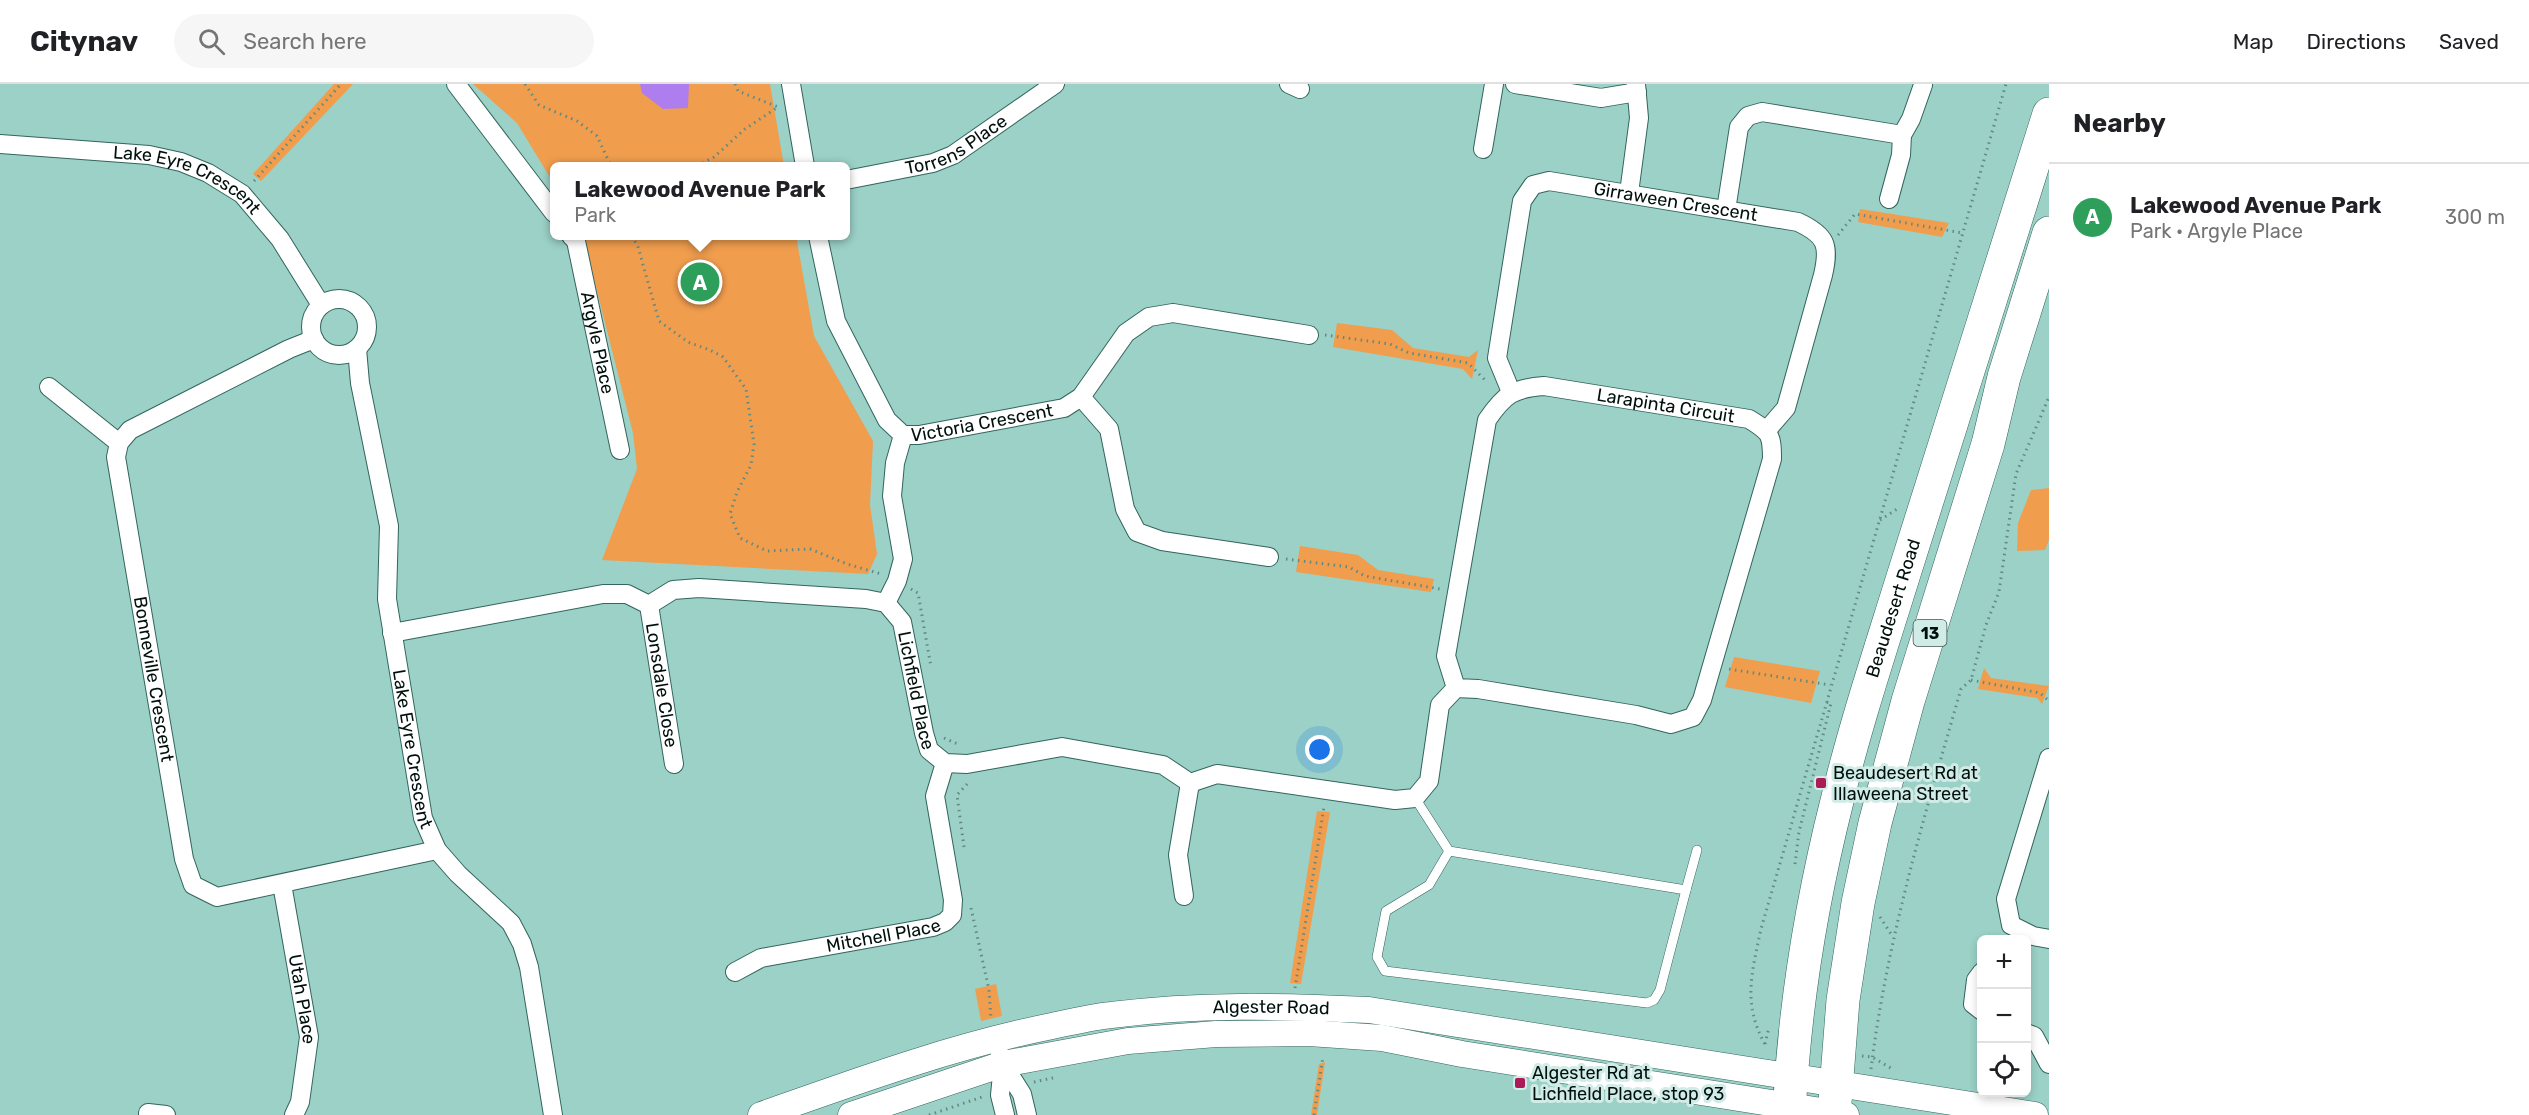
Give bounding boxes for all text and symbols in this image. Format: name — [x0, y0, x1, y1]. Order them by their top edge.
search box — [174, 14, 594, 68]
text: Citynav — [30, 25, 138, 58]
icon: search — [195, 25, 228, 58]
text: Search here — [243, 28, 367, 55]
text: Map — [2233, 29, 2274, 54]
text: Directions — [2307, 29, 2406, 54]
text: Saved — [2439, 29, 2499, 54]
text: Nearby — [2073, 108, 2166, 139]
street label: Torrens Place — [903, 110, 1011, 179]
street label: Lake Eyre Crescent — [112, 141, 265, 219]
popup — [550, 162, 850, 240]
text: Lakewood Avenue Park — [574, 176, 826, 203]
street label: Girraween Crescent — [1592, 178, 1759, 226]
text: Lakewood Avenue Park — [2130, 192, 2381, 219]
text: Park — [574, 203, 616, 227]
text: A — [2085, 205, 2100, 229]
text: 300 m — [2445, 205, 2505, 229]
text: Park · Argyle Place — [2130, 219, 2303, 243]
pin: A — [680, 260, 720, 304]
street label: Argyle Place — [576, 289, 619, 396]
street label: Larapinta Circuit — [1595, 384, 1736, 427]
street label: Victoria Crescent — [910, 399, 1055, 446]
street label: Beaudesert Road — [1861, 536, 1925, 680]
street label: Bonneville Crescent — [129, 595, 178, 763]
road number: 13 — [1914, 620, 1946, 646]
street label: Lonsdale Close — [641, 621, 682, 749]
street label: Lichfield Place — [893, 629, 939, 752]
street label: Lake Eyre Crescent — [388, 668, 437, 832]
your location — [1305, 735, 1334, 764]
place label: Beaudesert Rd at Illaweena Street — [1833, 762, 1978, 805]
marker: Beaudesert Rd at Illaweena Street — [1814, 776, 1828, 790]
street label: Mitchell Place — [825, 914, 944, 957]
map controls — [1977, 935, 2031, 1097]
button: + — [1977, 935, 2031, 989]
street label: Utah Place — [284, 953, 320, 1046]
button: − — [1977, 989, 2031, 1043]
street label: Algester Road — [1212, 996, 1330, 1019]
button: locate — [1977, 1043, 2031, 1097]
place label: Algester Rd at Lichfield Place, stop 93 — [1532, 1062, 1724, 1105]
marker: Algester Rd at Lichfield Place, stop 93 — [1513, 1076, 1527, 1090]

